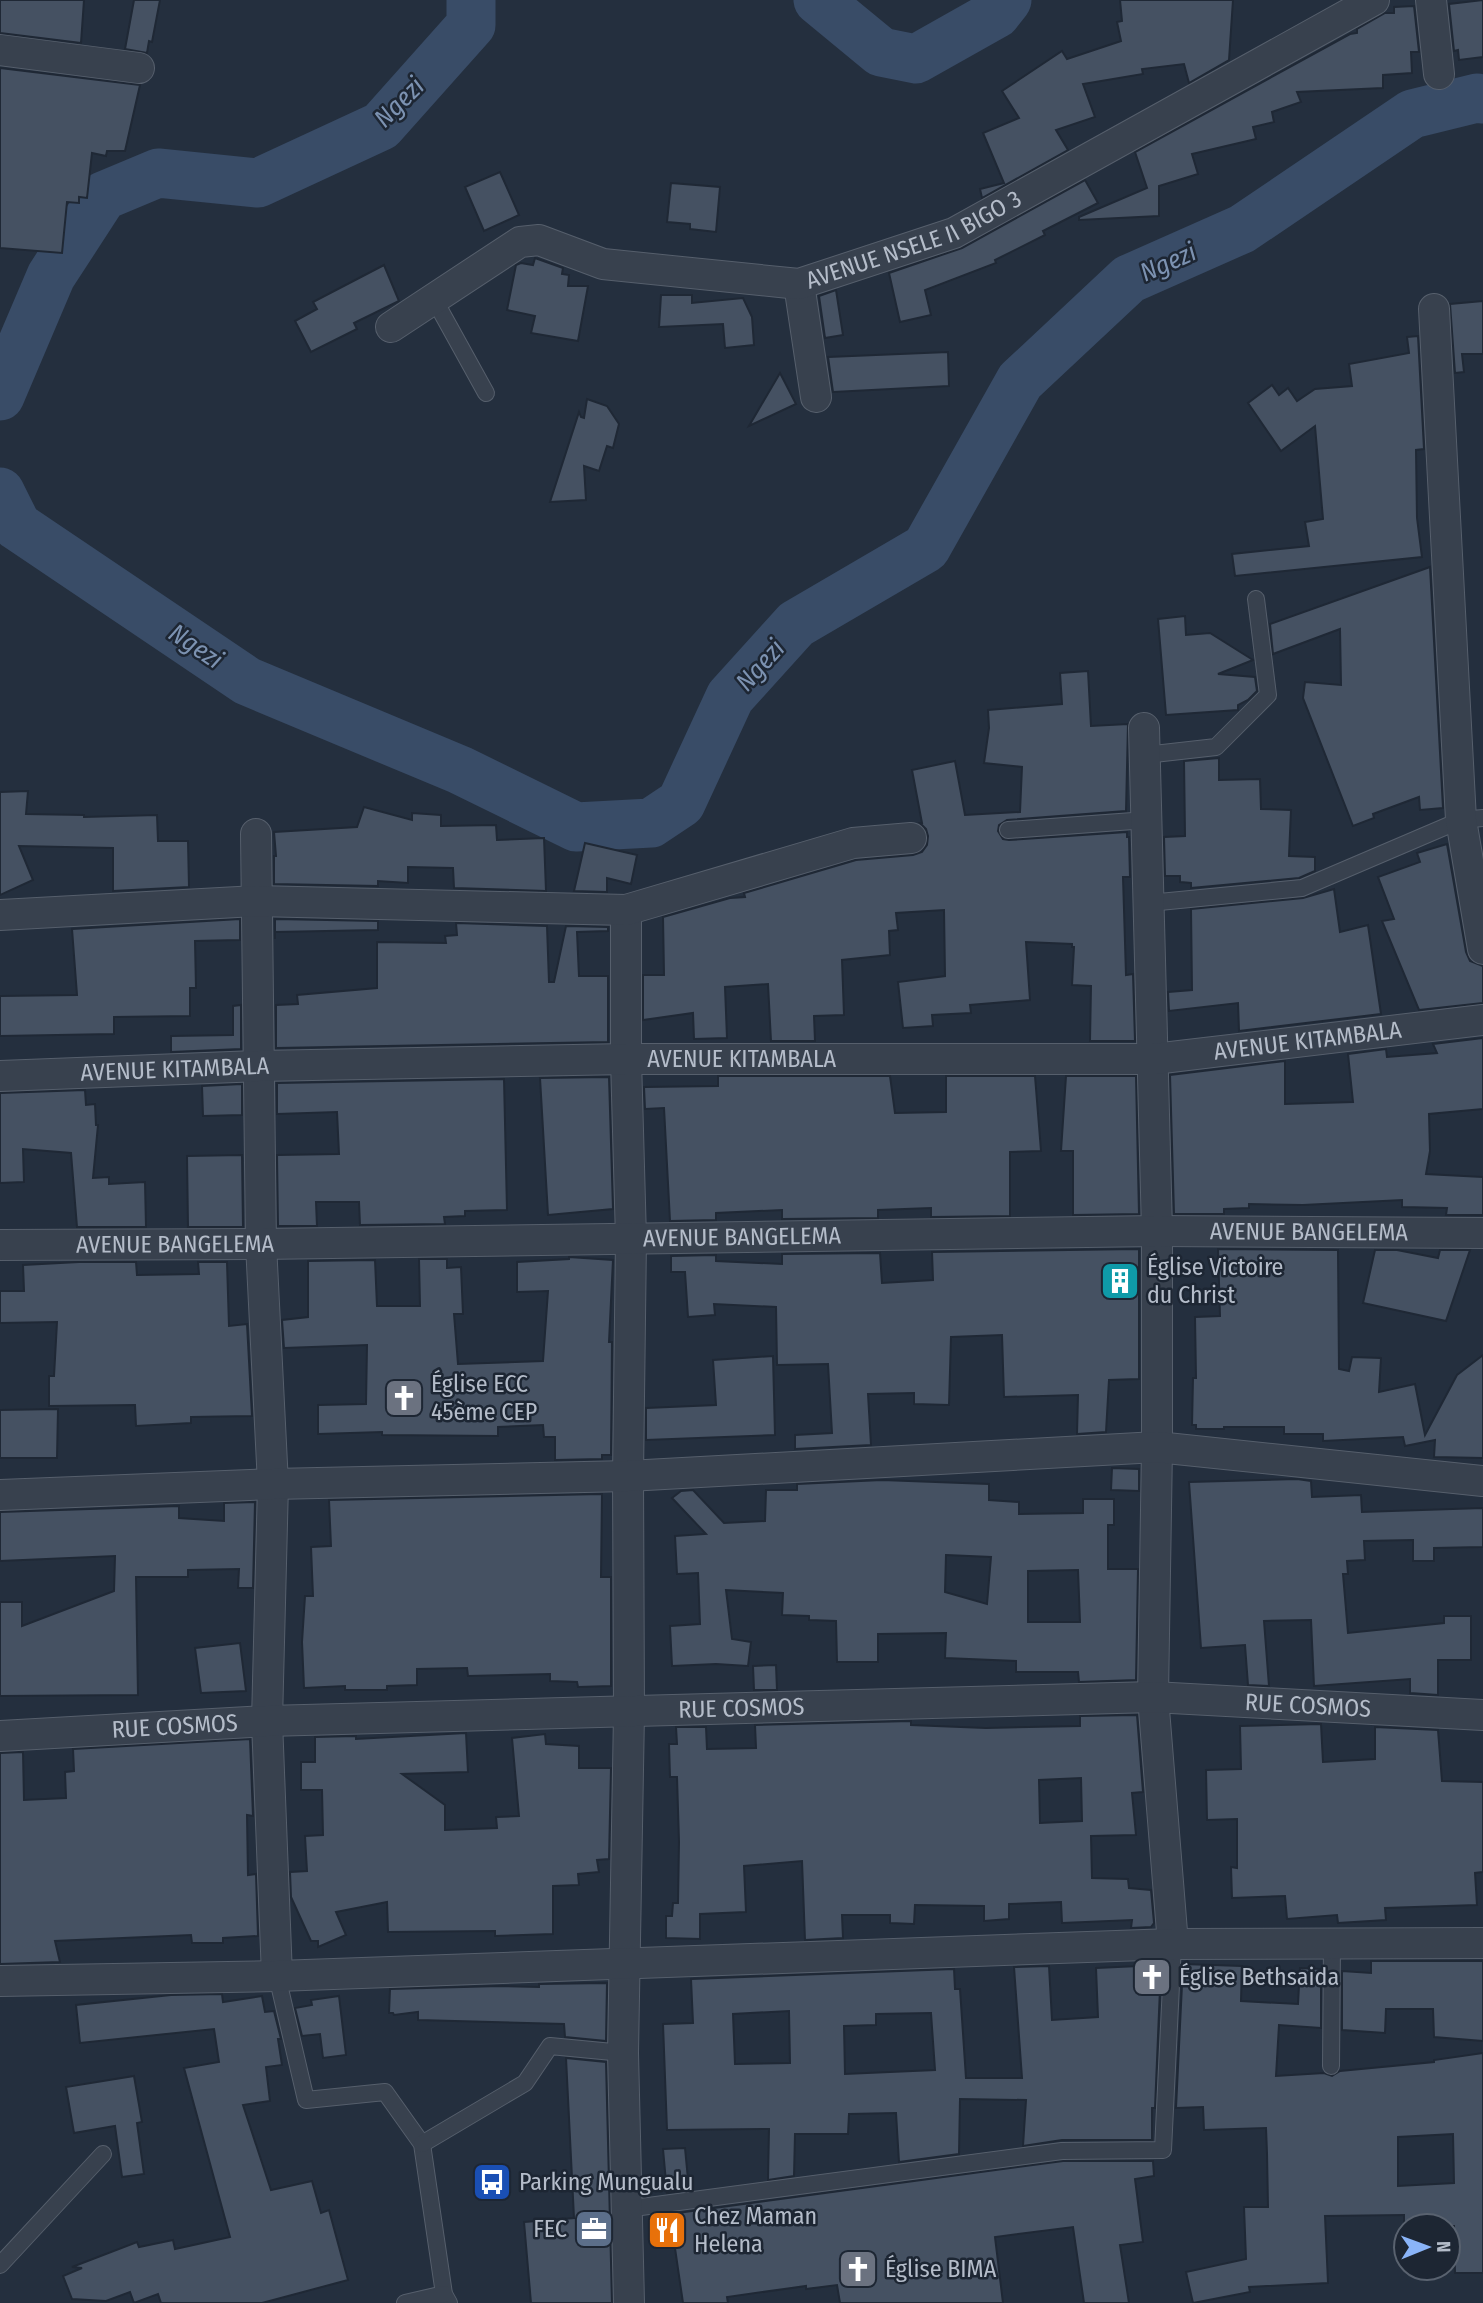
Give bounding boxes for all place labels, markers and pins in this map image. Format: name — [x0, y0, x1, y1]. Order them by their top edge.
place label: Église Victoire du Christ — [1147, 1252, 1283, 1309]
building icon: Église Victoire du Christ — [1099, 1260, 1141, 1302]
place label: Église ECC 45ème CEP — [431, 1369, 537, 1426]
church icon: Église ECC 45ème CEP — [383, 1377, 425, 1419]
church icon: Église Bethsaida — [1131, 1956, 1173, 1998]
place label: Église Bethsaida — [1179, 1962, 1339, 1991]
bus stop icon: Parking Mungualu — [471, 2161, 513, 2203]
place label: Parking Mungualu — [519, 2168, 694, 2196]
place label: Chez Maman Helena — [694, 2202, 817, 2258]
office icon: FEC — [573, 2208, 615, 2250]
restaurant icon: Chez Maman Helena — [646, 2209, 688, 2251]
place label: FEC — [533, 2215, 567, 2243]
church icon: Église BIMA — [837, 2248, 879, 2290]
place label: Église BIMA — [885, 2254, 997, 2283]

